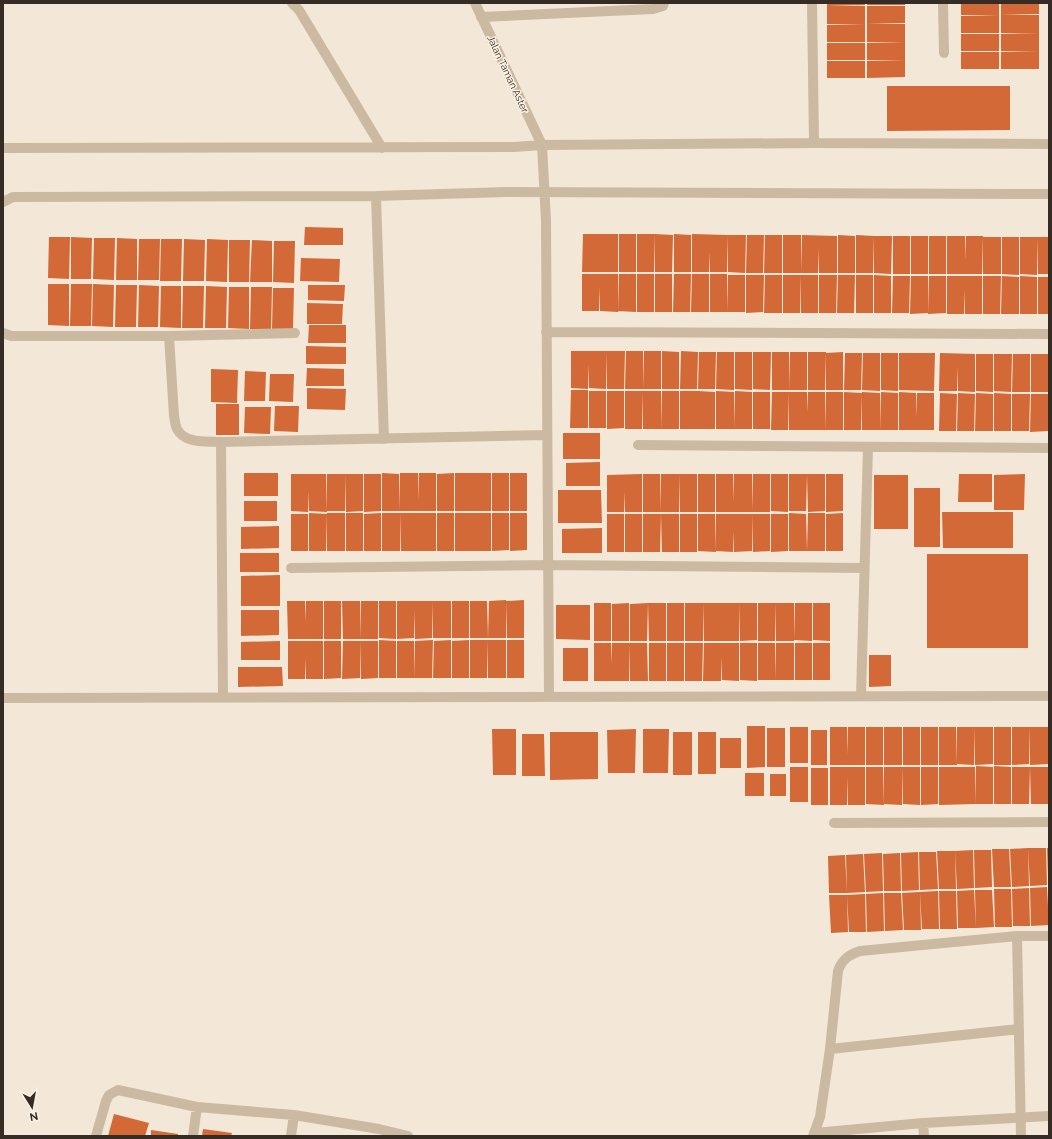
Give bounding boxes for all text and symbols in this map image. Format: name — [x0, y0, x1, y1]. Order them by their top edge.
street label: Jalan Taman Aster — [485, 34, 531, 115]
north arrow — [12, 1087, 52, 1127]
text: N — [28, 1109, 39, 1124]

